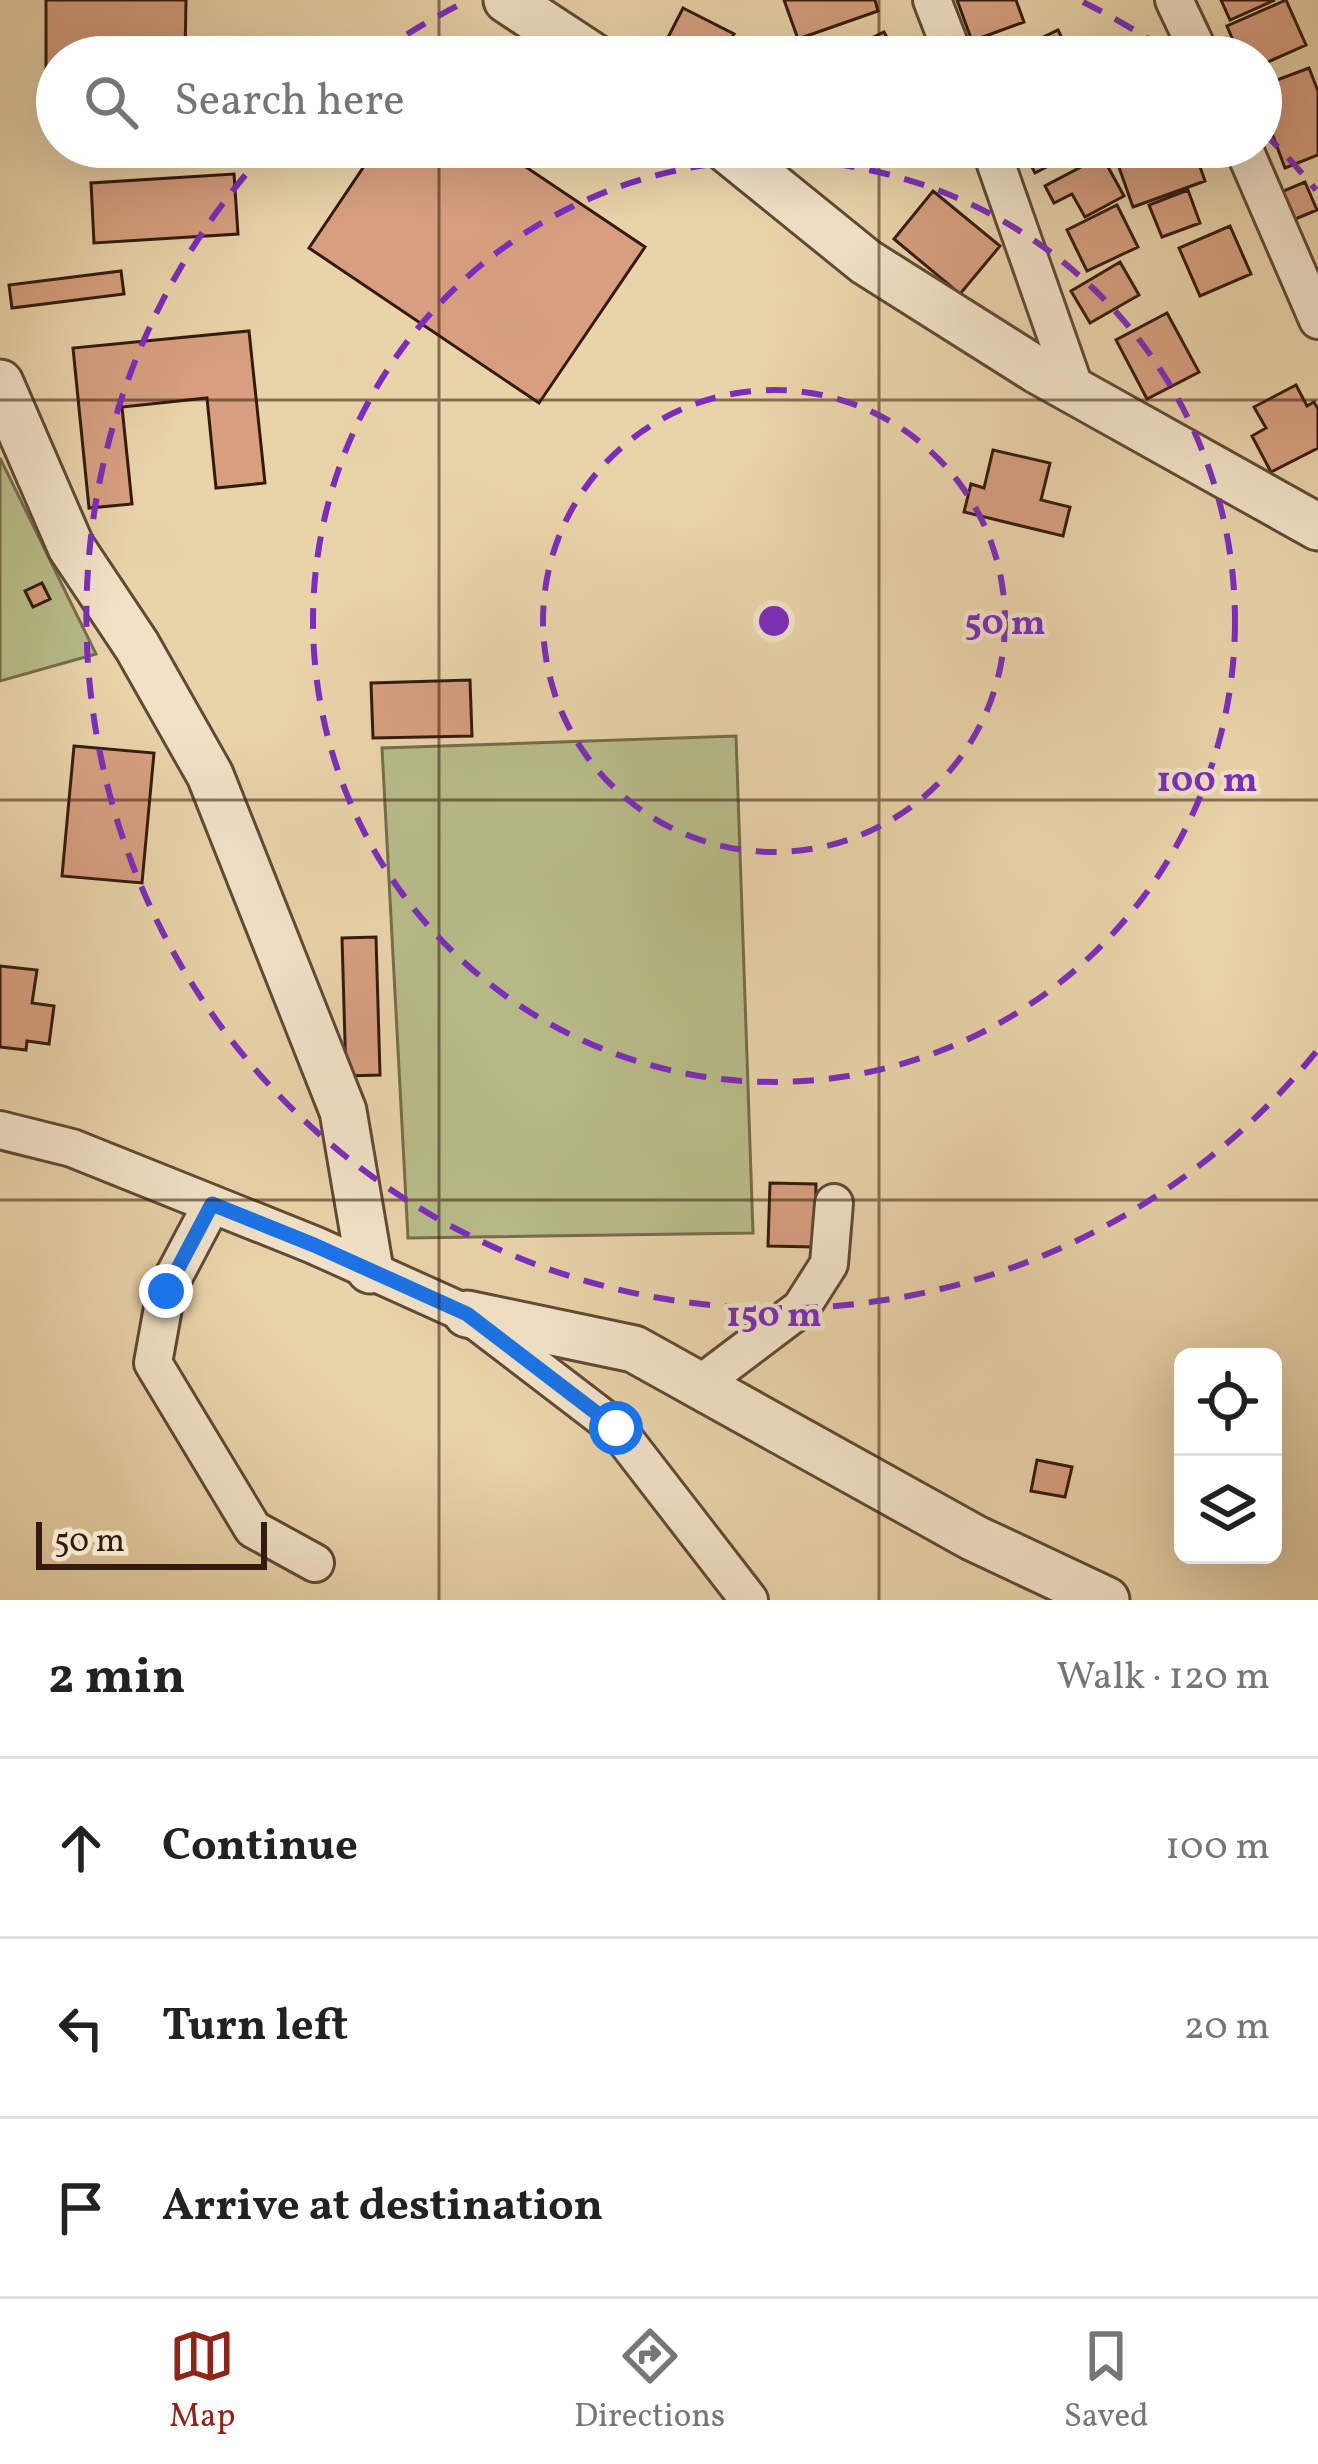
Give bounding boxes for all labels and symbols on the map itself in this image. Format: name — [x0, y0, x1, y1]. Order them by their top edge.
centre of rings — [753, 600, 795, 642]
text: 50 m — [964, 600, 1046, 650]
text: 100 m — [1156, 757, 1258, 807]
route end — [139, 1264, 193, 1318]
text: 150 m — [726, 1292, 822, 1342]
route start — [589, 1401, 643, 1455]
scale bar — [36, 1516, 267, 1569]

